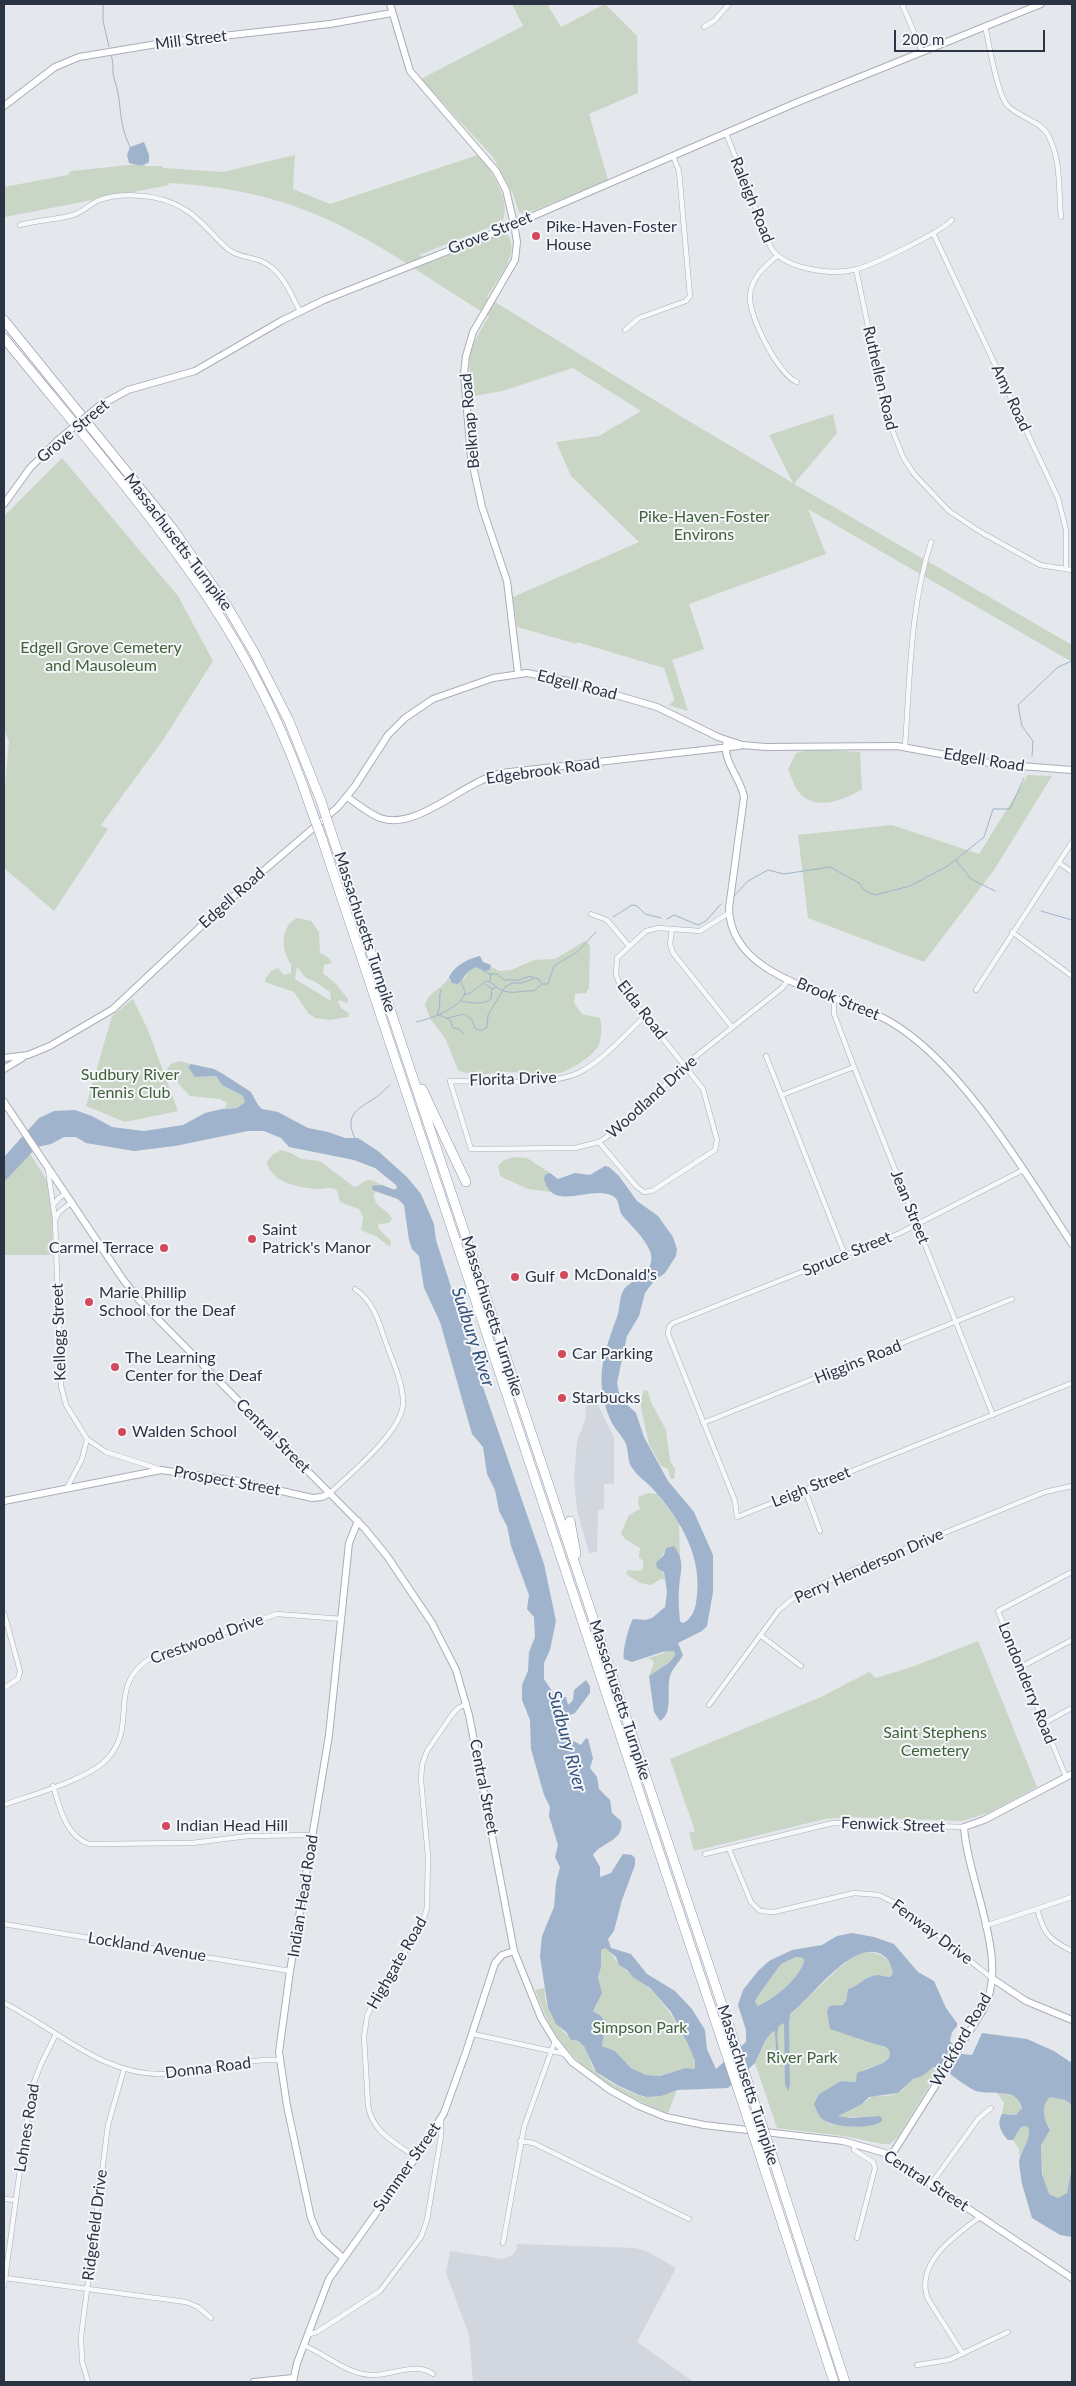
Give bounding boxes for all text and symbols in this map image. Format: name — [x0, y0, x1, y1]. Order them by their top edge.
scale bar — [896, 20, 1047, 52]
street label: Mill Street — [154, 26, 228, 54]
text: 200 m — [902, 30, 944, 48]
street label: Raleigh Road — [726, 154, 778, 246]
street label: Grove Street — [445, 208, 535, 258]
place label: Pike-Haven-Foster House — [546, 217, 677, 255]
marker: Pike-Haven-Foster House — [530, 230, 542, 242]
street label: Ruthellen Road — [859, 324, 901, 432]
street label: Amy Road — [987, 362, 1035, 434]
street label: Belknap Road — [456, 372, 484, 470]
street label: Grove Street — [33, 395, 113, 467]
street label: Massachusetts Turnpike — [120, 469, 236, 615]
park label: Pike-Haven-Foster Environs — [639, 507, 769, 545]
park label: Edgell Grove Cemetery and Mausoleum — [20, 638, 182, 676]
street label: Edgell Road — [535, 666, 619, 704]
street label: Edgell Road — [942, 744, 1026, 776]
street label: Edgebrook Road — [485, 754, 601, 788]
street label: Massachusetts Turnpike — [330, 849, 400, 1015]
street label: Edgell Road — [195, 864, 269, 932]
street label: Brook Street — [794, 974, 882, 1024]
street label: Elda Road — [613, 977, 671, 1043]
street label: Woodland Drive — [603, 1052, 701, 1142]
park label: Sudbury River Tennis Club — [81, 1065, 179, 1103]
street label: Florita Drive — [469, 1068, 557, 1090]
street label: Jean Street — [886, 1167, 934, 1247]
place label: Saint Patrick's Manor — [262, 1220, 371, 1258]
street label: Spruce Street — [800, 1227, 894, 1281]
marker: Saint Patrick's Manor — [246, 1233, 258, 1245]
street label: Massachusetts Turnpike — [457, 1233, 527, 1399]
place label: Carmel Terrace — [49, 1238, 154, 1258]
marker: Carmel Terrace — [158, 1242, 170, 1254]
place label: McDonald's — [574, 1265, 657, 1285]
place label: Gulf — [525, 1267, 555, 1287]
marker: McDonald's — [558, 1269, 570, 1281]
marker: Gulf — [509, 1271, 521, 1283]
street label: Kellogg Street — [48, 1283, 70, 1381]
place label: Marie Phillip School for the Deaf — [99, 1283, 236, 1321]
water label: Sudbury River — [447, 1284, 499, 1390]
marker: Marie Phillip School for the Deaf — [83, 1296, 95, 1308]
street label: Higgins Road — [812, 1336, 904, 1388]
place label: Car Parking — [572, 1344, 653, 1364]
place label: The Learning Center for the Deaf — [125, 1348, 262, 1386]
marker: Car Parking — [556, 1348, 568, 1360]
marker: The Learning Center for the Deaf — [109, 1361, 121, 1373]
place label: Starbucks — [572, 1388, 640, 1408]
marker: Starbucks — [556, 1392, 568, 1404]
street label: Central Street — [232, 1395, 314, 1477]
place label: Walden School — [132, 1422, 237, 1442]
marker: Walden School — [116, 1426, 128, 1438]
street label: Prospect Street — [172, 1462, 282, 1500]
street label: Leigh Street — [769, 1462, 853, 1512]
street label: Perry Henderson Drive — [791, 1524, 947, 1608]
street label: Crestwood Drive — [148, 1610, 266, 1668]
street label: Massachusetts Turnpike — [585, 1617, 655, 1783]
street label: Londonderry Road — [994, 1619, 1060, 1747]
water label: Sudbury River — [543, 1688, 591, 1794]
park label: Saint Stephens Cemetery — [883, 1723, 987, 1761]
street label: Central Street — [465, 1737, 503, 1837]
street label: Fenwick Street — [841, 1814, 945, 1836]
place label: Indian Head Hill — [176, 1816, 288, 1836]
marker: Indian Head Hill — [160, 1820, 172, 1832]
street label: Indian Head Road — [284, 1833, 322, 1959]
street label: Fenway Drive — [888, 1895, 976, 1969]
street label: Highgate Road — [363, 1914, 431, 2012]
street label: Lockland Avenue — [87, 1928, 207, 1966]
street label: Wickford Road — [927, 1990, 995, 2090]
street label: Massachusetts Turnpike — [713, 2002, 783, 2168]
park label: Simpson Park — [593, 2018, 687, 2038]
park label: River Park — [766, 2048, 838, 2068]
street label: Donna Road — [164, 2053, 252, 2083]
street label: Lohnes Road — [11, 2082, 43, 2174]
street label: Summer Street — [369, 2119, 445, 2215]
street label: Central Street — [880, 2146, 972, 2216]
street label: Ridgefield Drive — [79, 2168, 111, 2282]

